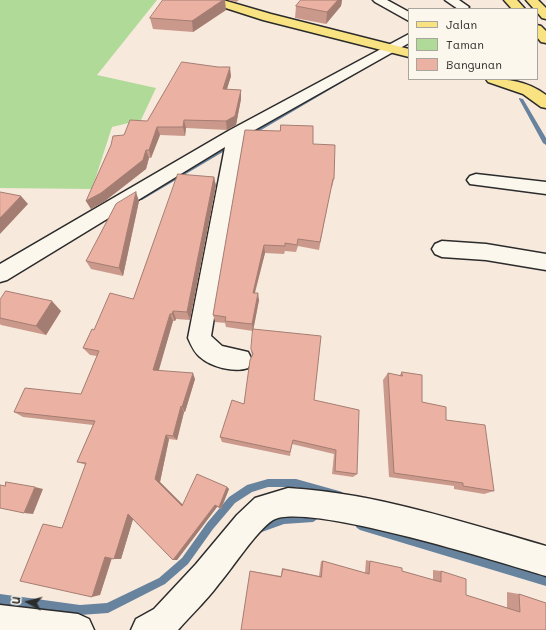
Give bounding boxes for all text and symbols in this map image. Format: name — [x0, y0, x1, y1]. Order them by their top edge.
legend — [408, 8, 538, 80]
text: Jalan — [446, 16, 477, 32]
text: Taman — [446, 36, 484, 52]
text: Bangunan — [446, 56, 502, 72]
north arrow — [8, 582, 48, 622]
text: U — [8, 596, 24, 605]

